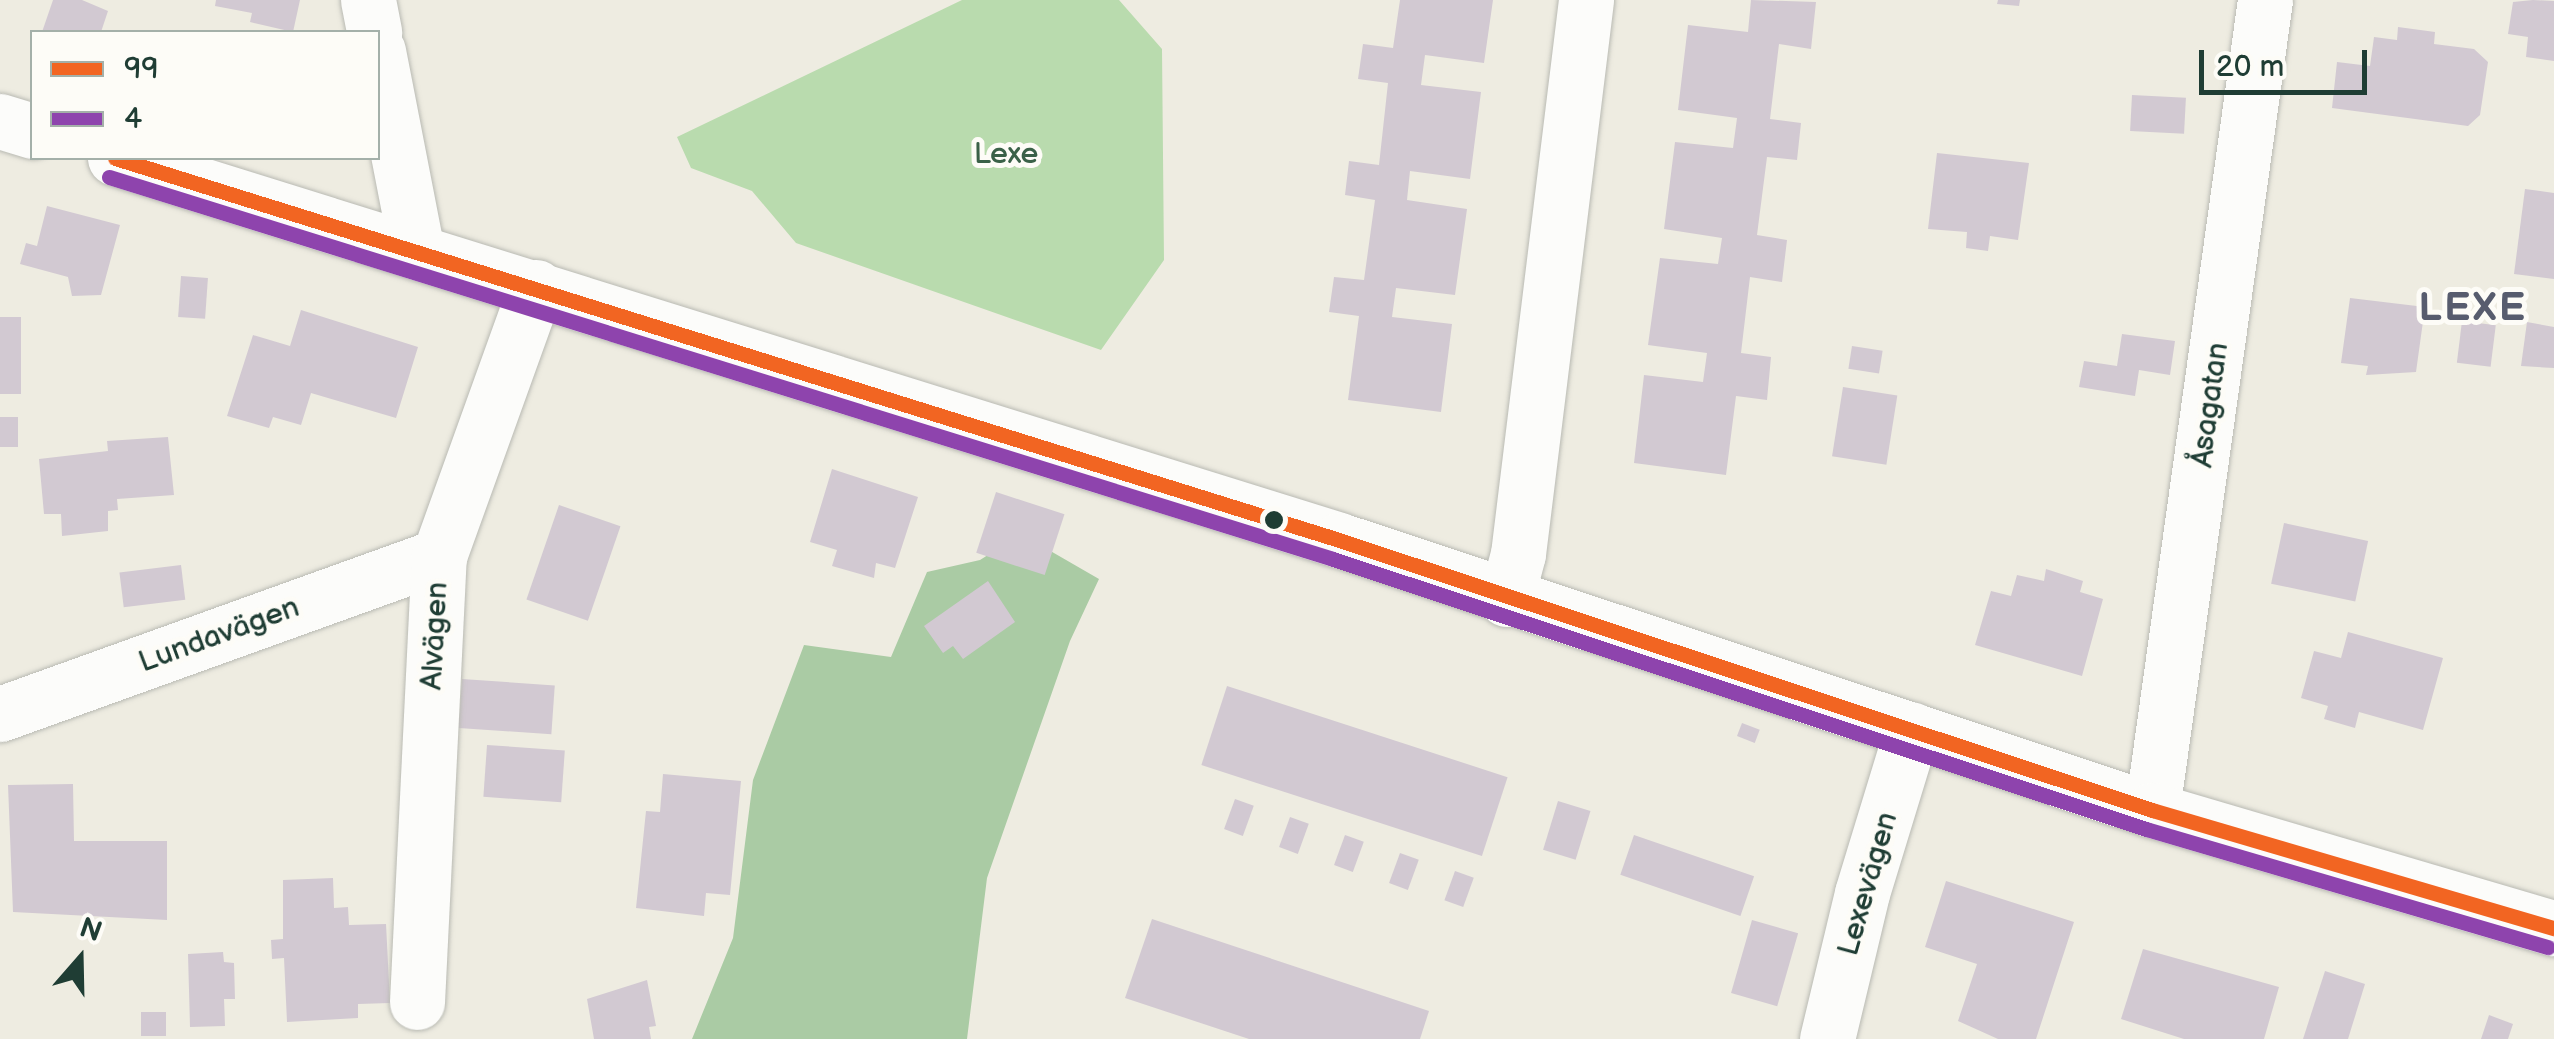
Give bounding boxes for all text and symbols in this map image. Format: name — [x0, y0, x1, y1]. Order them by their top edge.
legend — [30, 30, 380, 160]
scale bar — [2204, 30, 2372, 92]
text: 20 m — [2216, 49, 2284, 85]
text: 99 — [124, 51, 159, 87]
text: 4 — [124, 101, 142, 137]
park label: Lexe — [974, 136, 1038, 172]
district label: LEXE — [2419, 284, 2527, 332]
street label: Åsagatan — [2183, 340, 2237, 470]
unlabelled marker — [1264, 510, 1284, 530]
street label: Alvägen — [414, 581, 456, 691]
street label: Lundavägen — [134, 589, 304, 681]
street label: Lexevägen — [1830, 808, 1906, 960]
north arrow — [30, 909, 130, 1009]
text: N — [75, 911, 106, 949]

